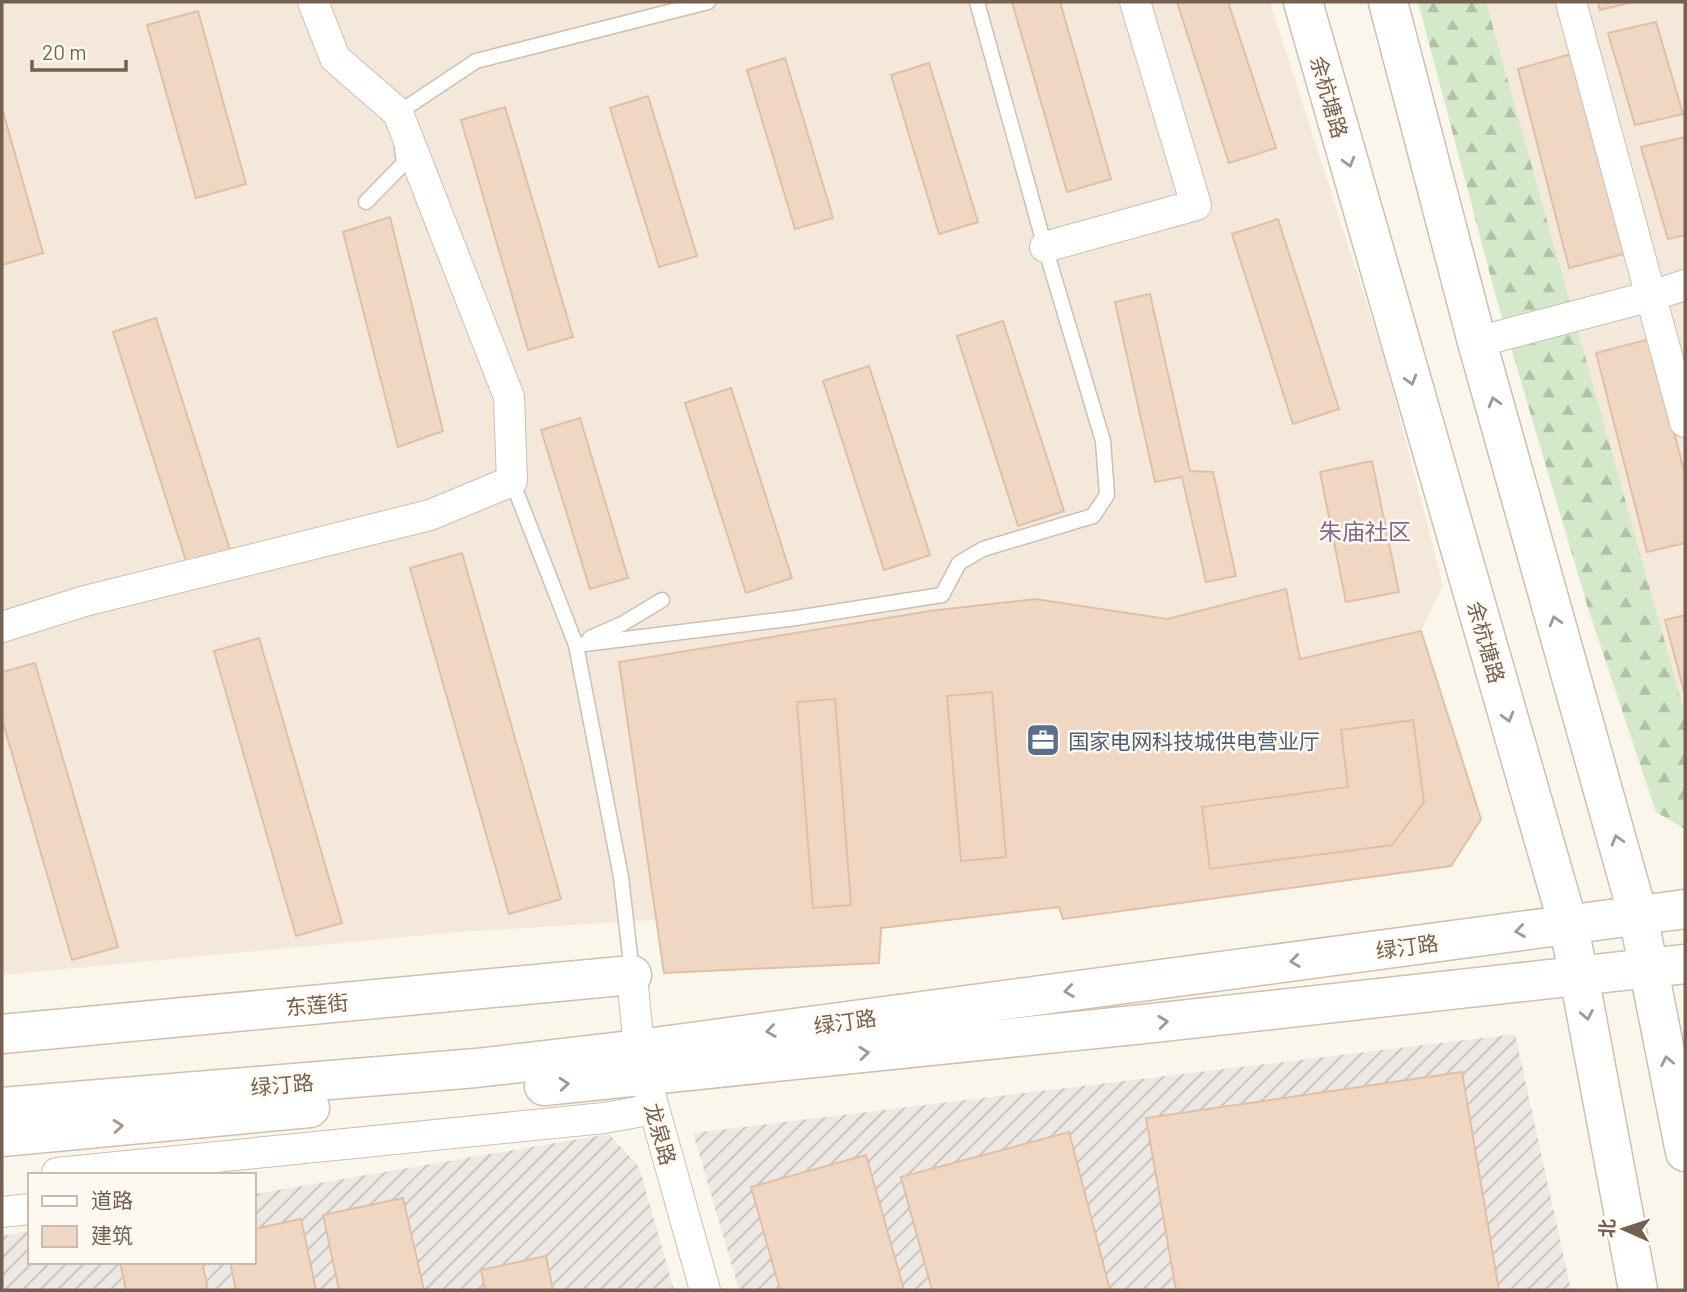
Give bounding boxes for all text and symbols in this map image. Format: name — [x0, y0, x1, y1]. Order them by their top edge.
scale bar — [32, 28, 126, 72]
text: 20 m — [42, 39, 87, 64]
street label: 余杭塘路 — [1306, 53, 1354, 141]
one-way arrow — [1340, 155, 1355, 167]
one-way arrow — [1403, 374, 1418, 386]
one-way arrow — [1488, 396, 1502, 408]
district label: 朱庙社区 — [1319, 517, 1411, 545]
street label: 余杭塘路 — [1463, 598, 1511, 686]
one-way arrow — [1549, 615, 1564, 627]
one-way arrow — [1500, 710, 1515, 722]
office icon: 国家电网科技城供电营业厅 — [1024, 721, 1062, 759]
place label: 国家电网科技城供电营业厅 — [1068, 728, 1320, 753]
one-way arrow — [1610, 834, 1625, 846]
one-way arrow — [1514, 923, 1526, 938]
street label: 绿汀路 — [1374, 929, 1440, 963]
one-way arrow — [1289, 953, 1301, 968]
one-way arrow — [1063, 983, 1075, 998]
street label: 东莲街 — [285, 989, 349, 1019]
street label: 绿汀路 — [812, 1004, 878, 1038]
one-way arrow — [1578, 1009, 1593, 1021]
one-way arrow — [1158, 1015, 1169, 1030]
one-way arrow — [765, 1023, 777, 1038]
one-way arrow — [858, 1046, 870, 1061]
one-way arrow — [1661, 1055, 1676, 1067]
street label: 绿汀路 — [250, 1069, 314, 1099]
one-way arrow — [559, 1077, 570, 1092]
street label: 龙泉路 — [640, 1100, 682, 1168]
one-way arrow — [113, 1119, 124, 1134]
legend — [28, 1173, 256, 1264]
text: 道路 — [91, 1187, 133, 1212]
north arrow — [1589, 1194, 1659, 1264]
text: 北 — [1595, 1218, 1619, 1238]
text: 建筑 — [91, 1222, 133, 1247]

